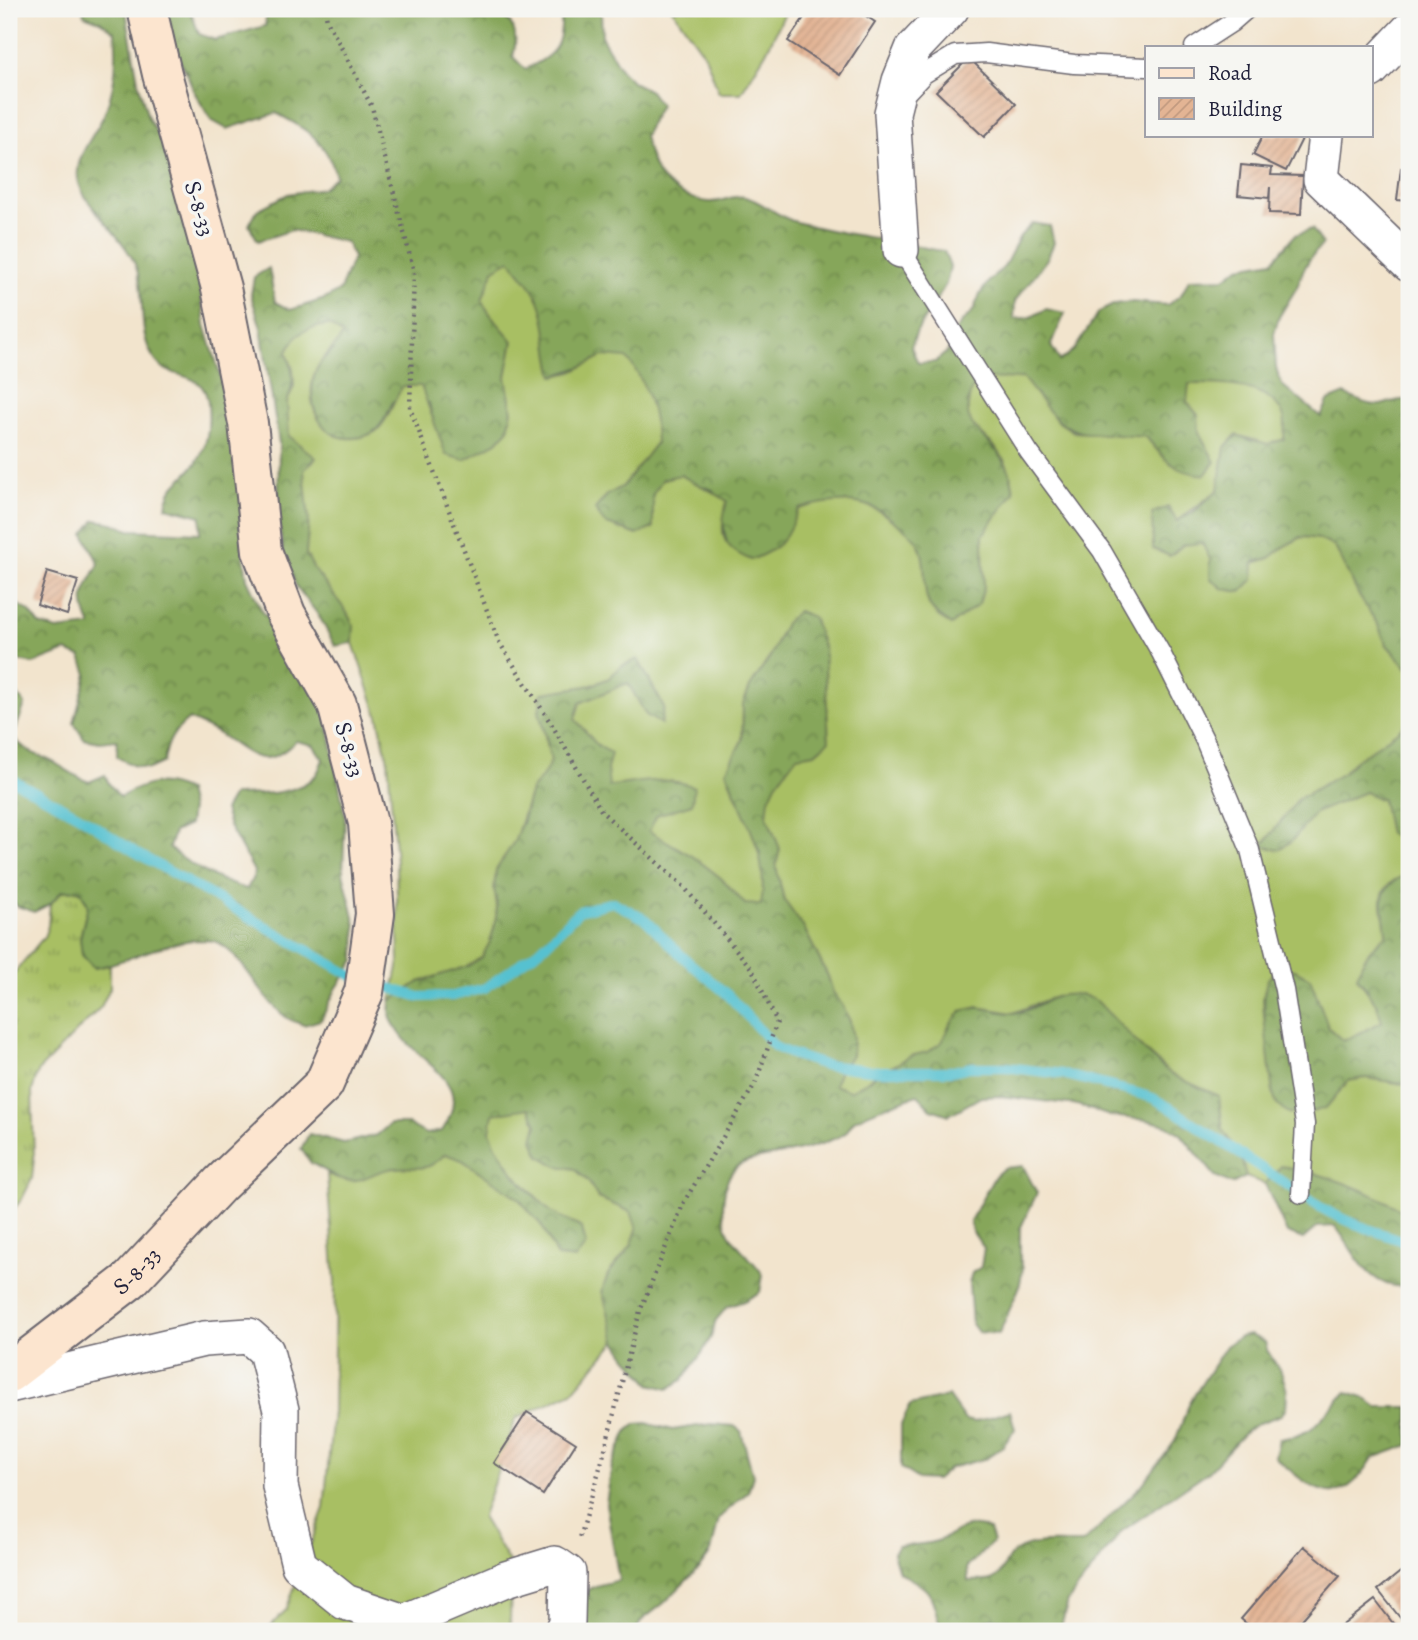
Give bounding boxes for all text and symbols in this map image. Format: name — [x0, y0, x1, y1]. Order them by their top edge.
legend — [1145, 46, 1372, 136]
text: Road — [1208, 59, 1252, 87]
text: Building — [1208, 95, 1283, 123]
street label: Տ-8-33 — [178, 178, 220, 240]
street label: Տ-8-33 — [328, 719, 370, 781]
street label: Տ-8-33 — [108, 1242, 167, 1301]

